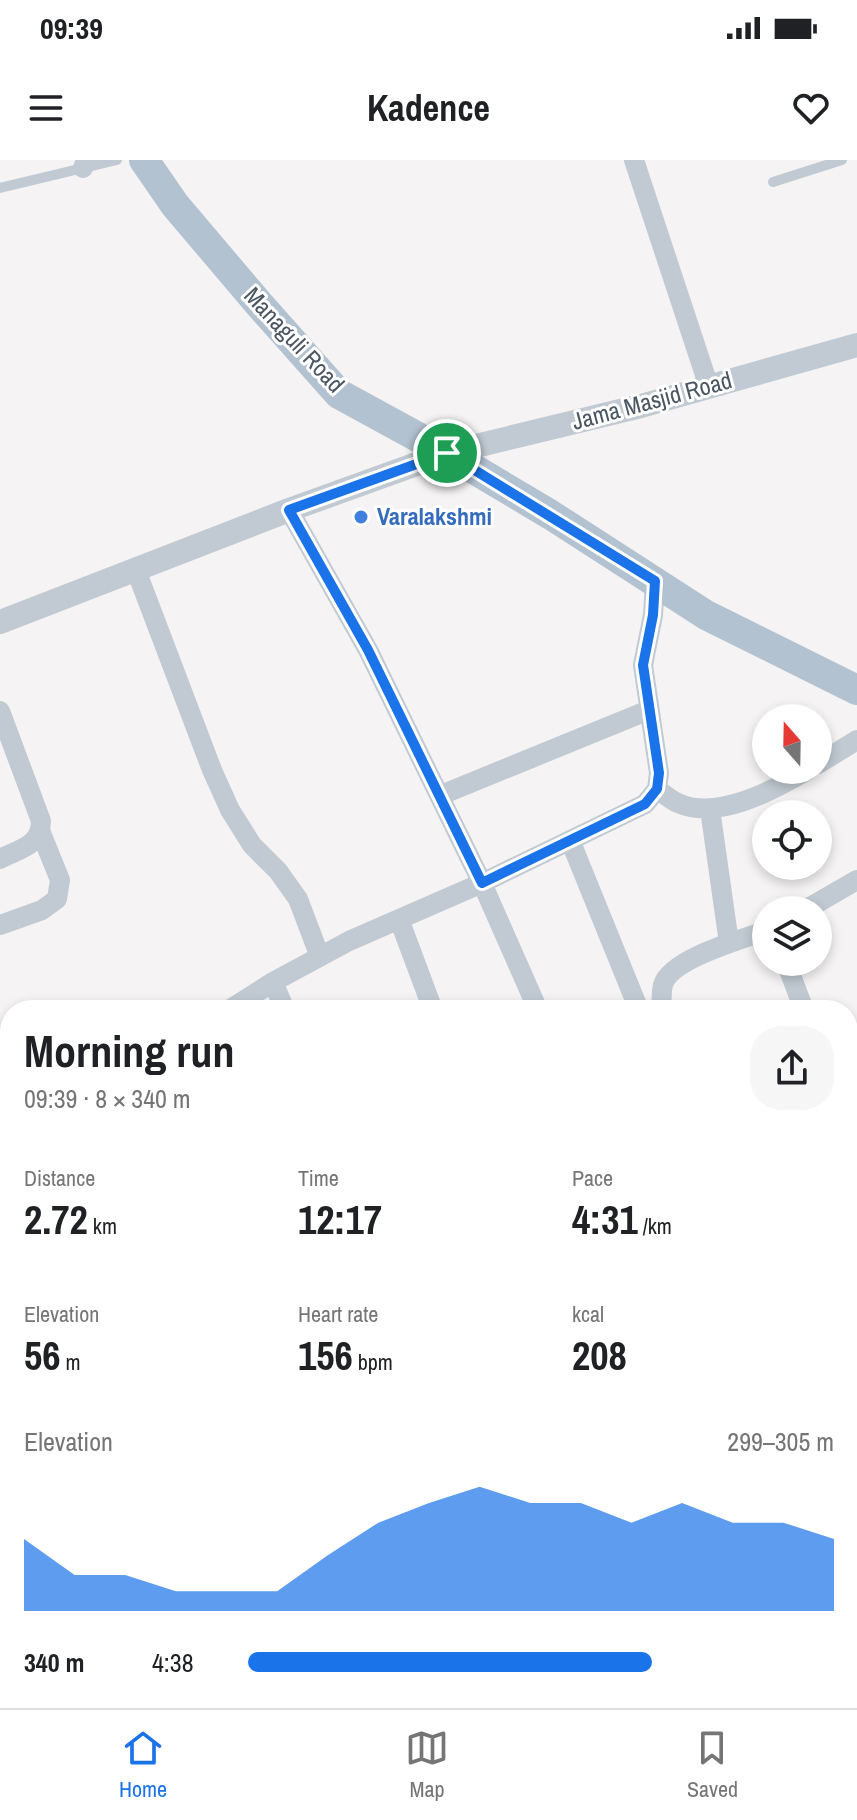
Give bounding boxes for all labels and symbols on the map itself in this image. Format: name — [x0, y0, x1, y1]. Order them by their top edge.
street label: Managuli Road — [238, 280, 352, 399]
street label: Jama Masjid Road — [568, 363, 735, 437]
pin — [413, 419, 481, 487]
place label: Varalakshmi — [377, 500, 492, 532]
marker: Varalakshmi — [352, 508, 370, 526]
north arrow — [752, 704, 832, 784]

